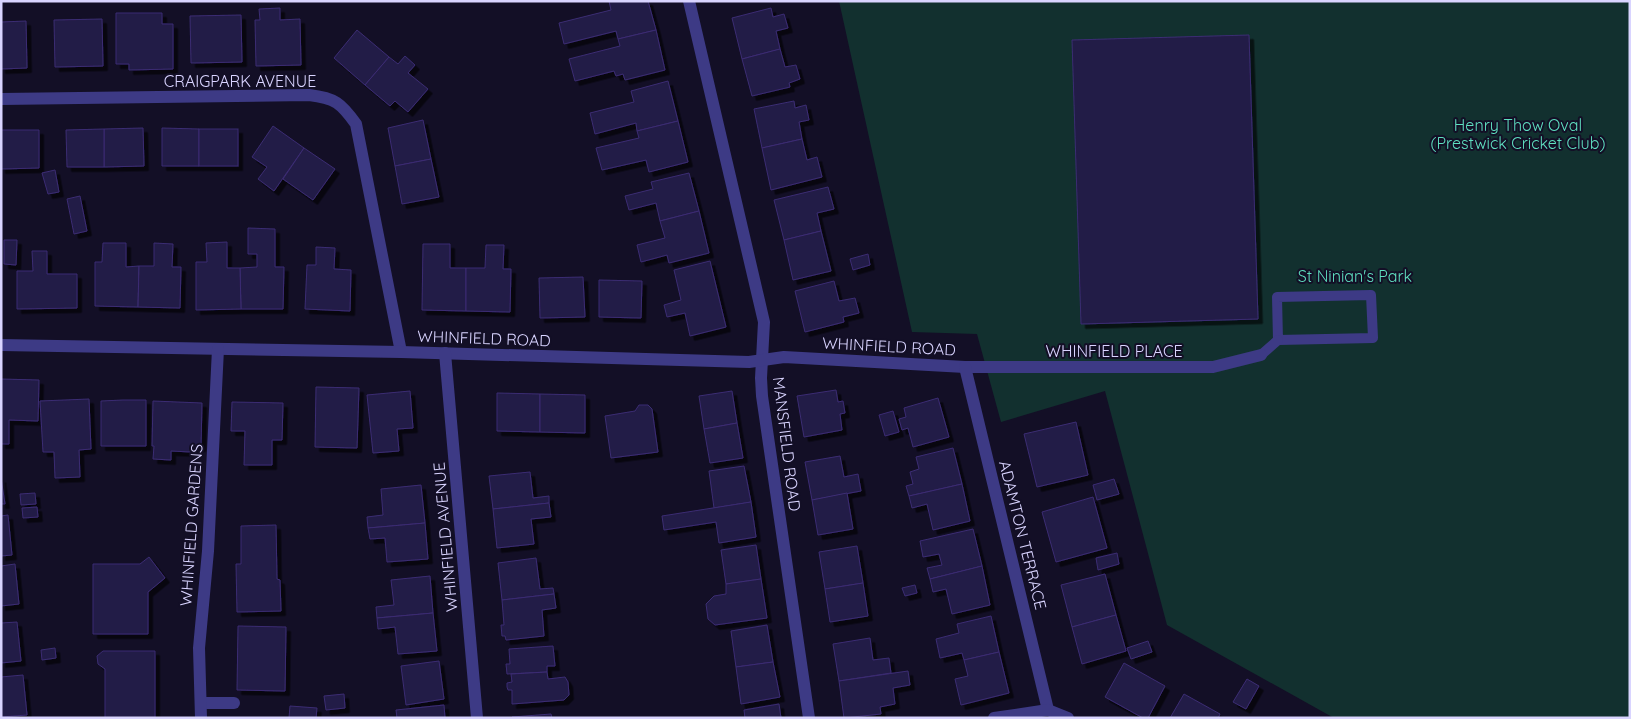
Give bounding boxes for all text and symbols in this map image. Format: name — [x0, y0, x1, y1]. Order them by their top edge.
street label: CRAIGPARK AVENUE — [164, 71, 316, 91]
park label: Henry Thow Oval (Prestwick Cricket Club) — [1431, 115, 1605, 153]
park label: St Ninian's Park — [1298, 266, 1412, 286]
street label: WHINFIELD ROAD — [417, 326, 551, 350]
street label: WHINFIELD ROAD — [822, 333, 956, 359]
street label: WHINFIELD PLACE — [1045, 341, 1183, 361]
street label: MANSFIELD ROAD — [769, 376, 805, 512]
street label: WHINFIELD GARDENS — [175, 443, 207, 607]
street label: ADAMTON TERRACE — [995, 458, 1051, 612]
street label: WHINFIELD AVENUE — [429, 461, 461, 613]

